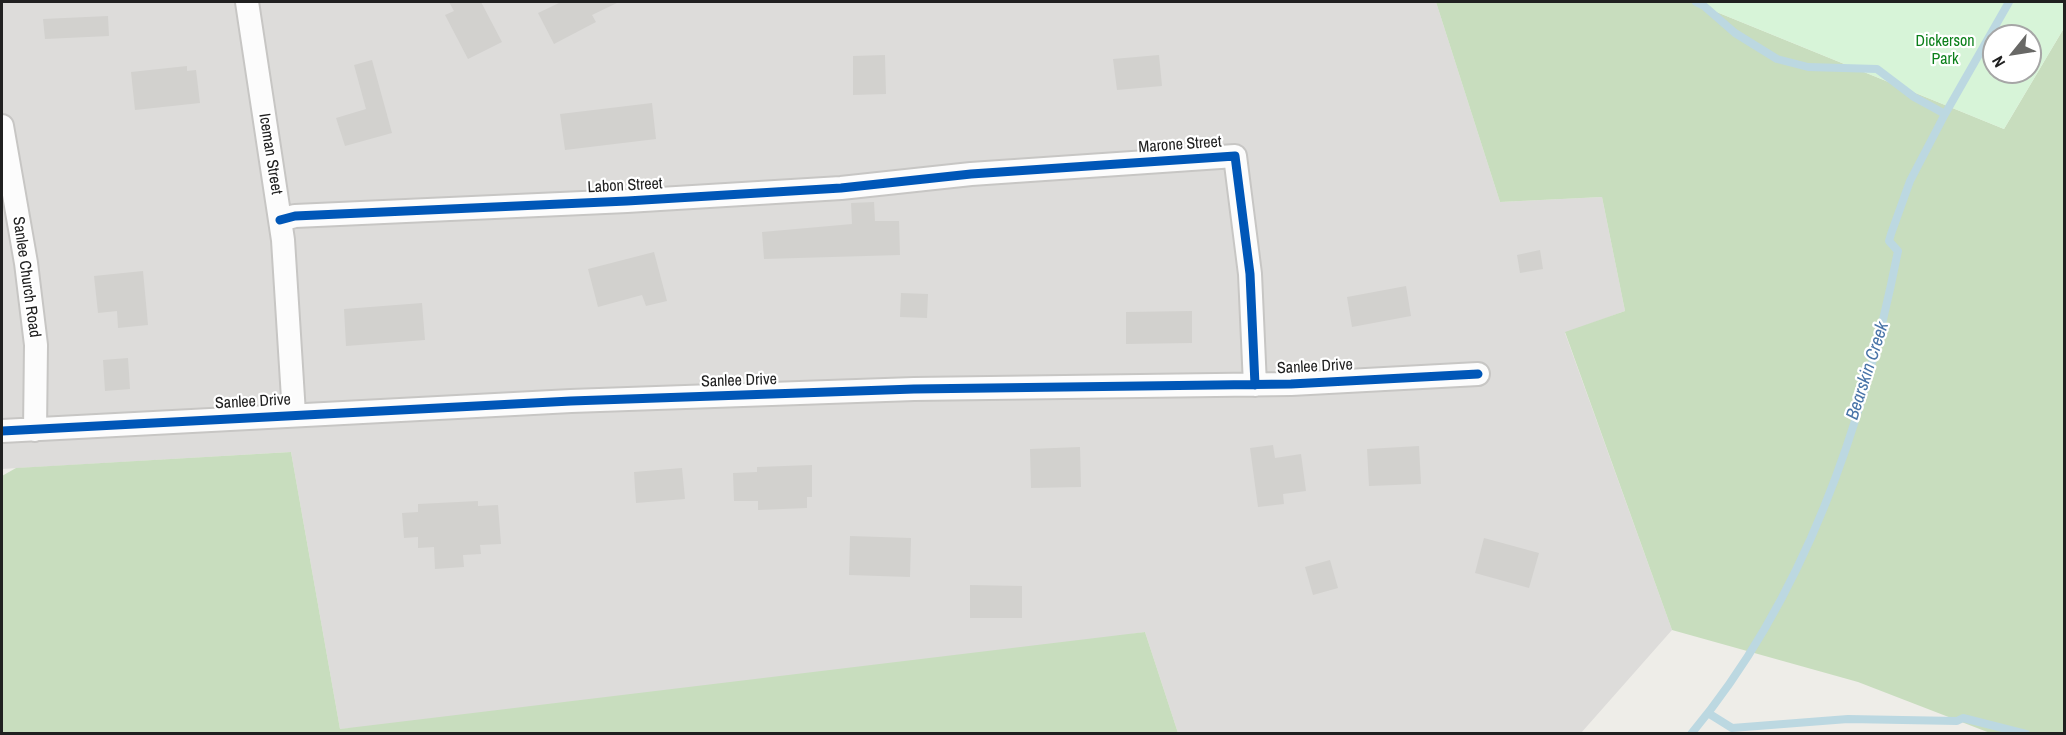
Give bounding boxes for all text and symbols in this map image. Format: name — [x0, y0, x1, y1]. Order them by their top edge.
north arrow — [1982, 24, 2042, 84]
park label: Dickerson Park — [1915, 32, 1975, 70]
text: N — [1986, 52, 2010, 72]
street label: Iceman Street — [254, 112, 286, 196]
street label: Marone Street — [1138, 133, 1222, 157]
street label: Labon Street — [587, 174, 663, 198]
street label: Sanlee Church Road — [8, 215, 44, 339]
water label: Bearskin Creek — [1842, 319, 1894, 423]
street label: Sanlee Drive — [1277, 355, 1353, 379]
street label: Sanlee Drive — [701, 370, 777, 392]
street label: Sanlee Drive — [215, 390, 291, 414]

